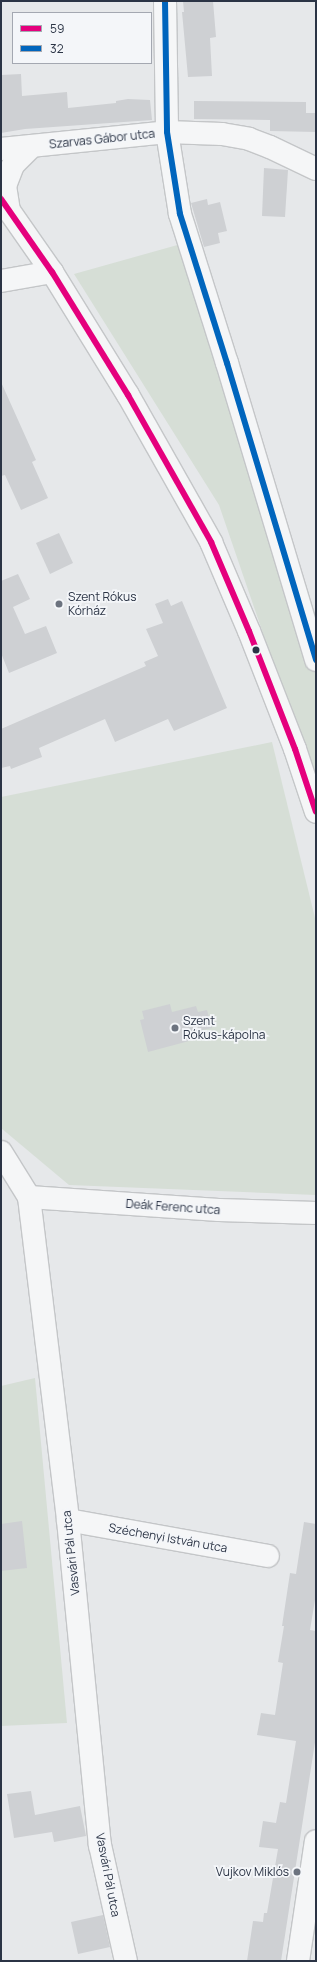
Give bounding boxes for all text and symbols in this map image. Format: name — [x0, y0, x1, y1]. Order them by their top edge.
legend — [12, 12, 152, 64]
text: 59 — [50, 20, 64, 37]
text: 32 — [50, 40, 63, 57]
street label: Szarvas Gábor utca — [48, 126, 156, 152]
place label: Szent Rókus Kórház — [68, 590, 136, 618]
marker: Szent Rókus Kórház — [53, 598, 65, 610]
unlabelled marker — [251, 645, 261, 655]
place label: Szent Rókus-kápolna — [183, 1014, 265, 1042]
marker: Szent Rókus-kápolna — [170, 1023, 180, 1033]
street label: Deák Ferenc utca — [125, 1197, 221, 1217]
street label: Vasvári Pál utca — [59, 1510, 83, 1596]
street label: Széchenyi István utca — [108, 1520, 228, 1556]
street label: Vasvári Pál utca — [93, 1832, 123, 1918]
place label: Vujkov Miklós — [216, 1865, 289, 1879]
marker: Vujkov Miklós — [292, 1867, 302, 1877]

